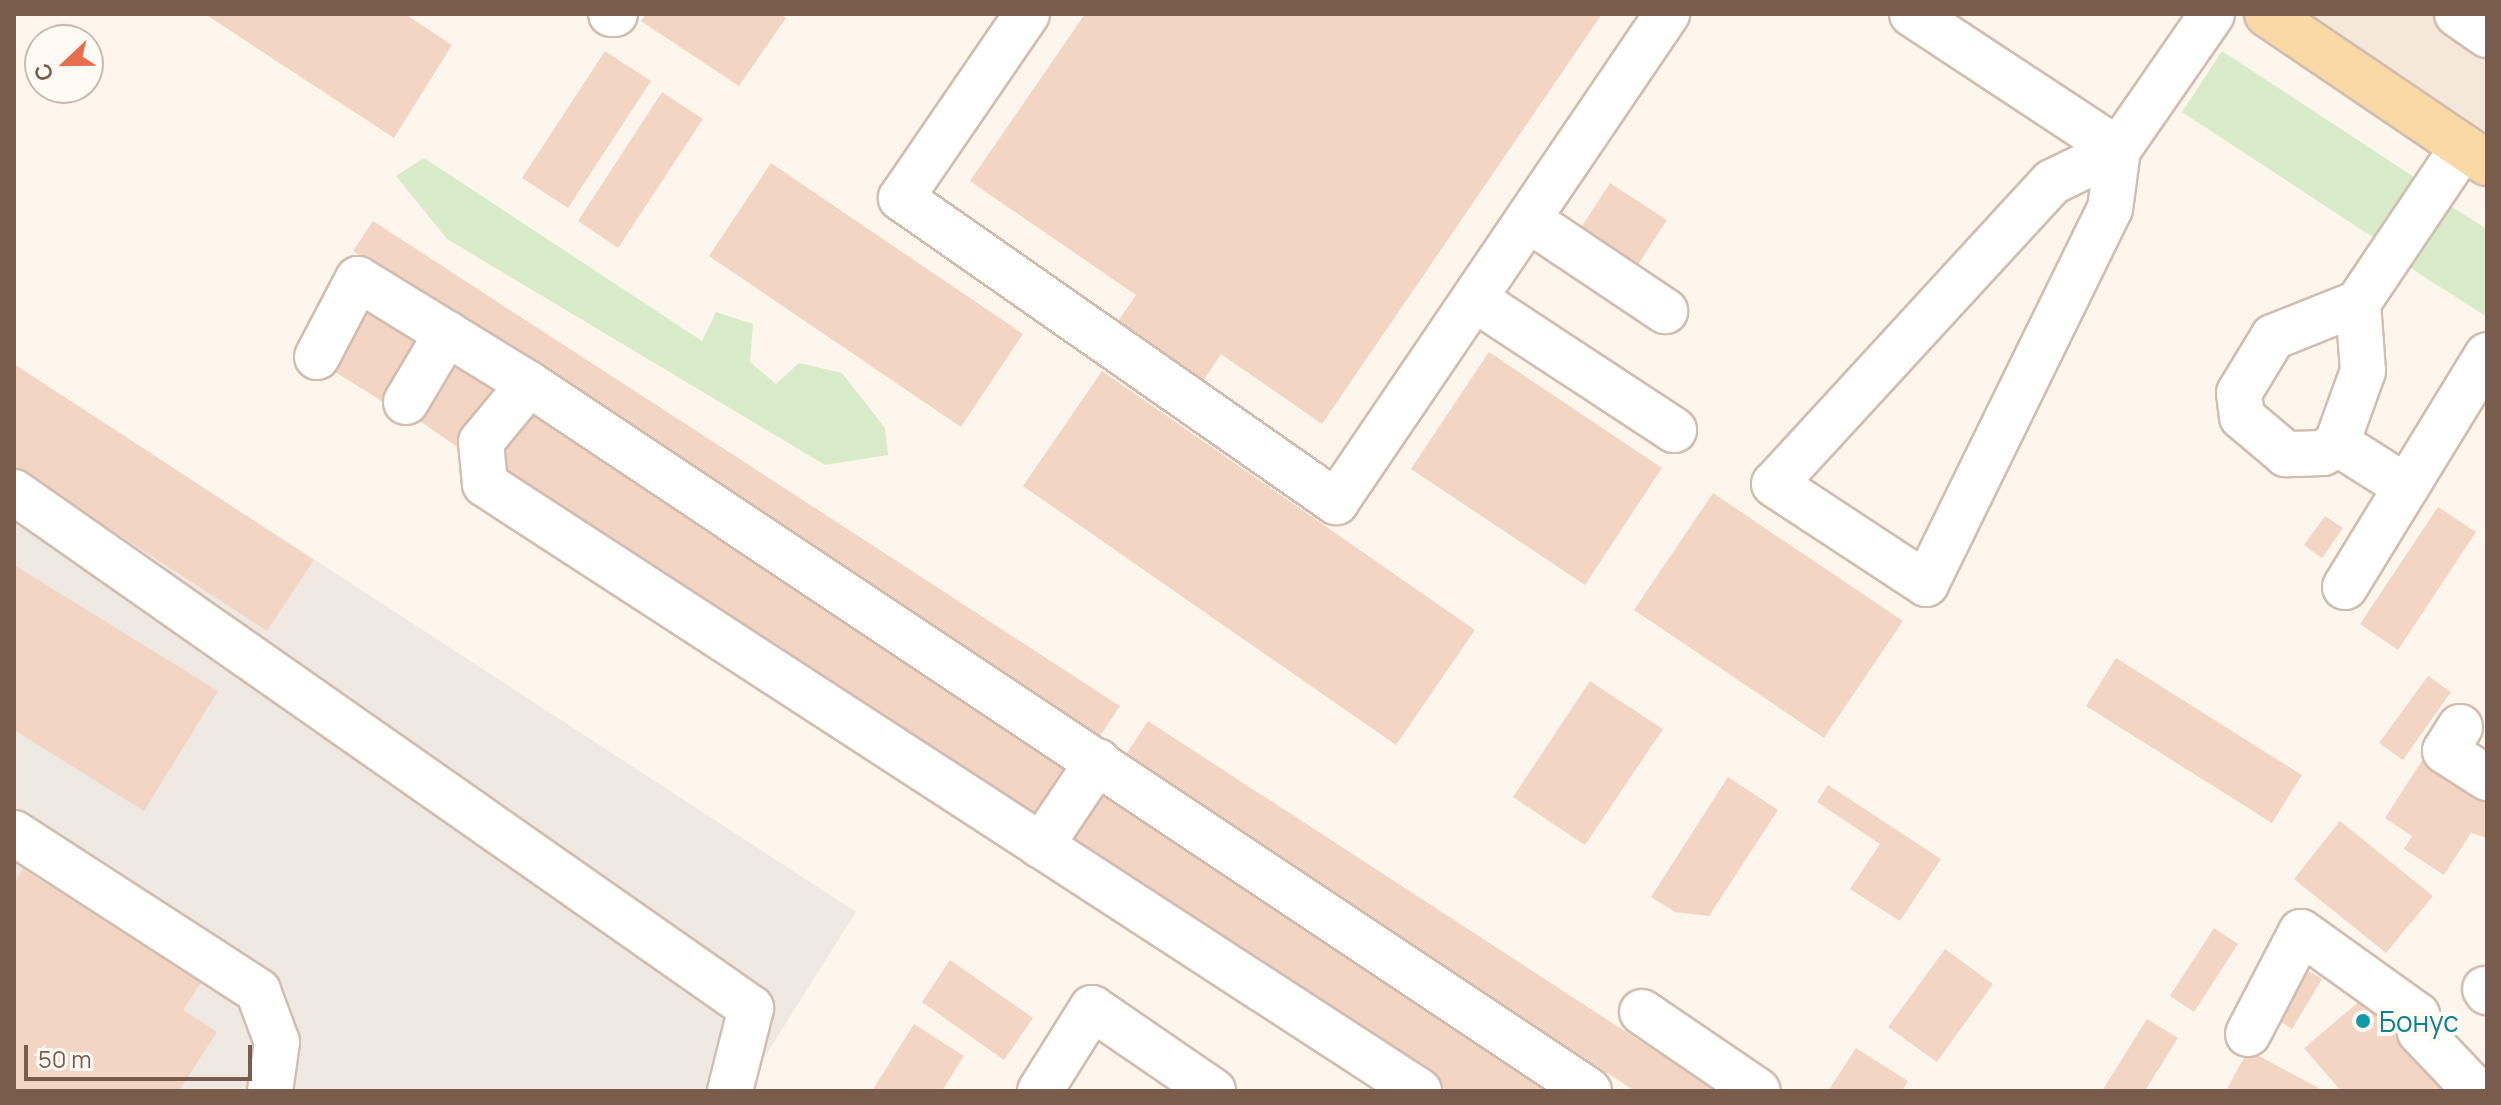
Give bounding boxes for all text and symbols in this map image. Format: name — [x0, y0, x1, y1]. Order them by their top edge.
north arrow — [24, 24, 104, 104]
text: С — [27, 59, 61, 85]
place label: Бонус — [2379, 1004, 2459, 1038]
marker: Бонус — [2354, 1012, 2372, 1030]
scale bar — [28, 1029, 256, 1079]
text: 50 m — [38, 1042, 92, 1075]

